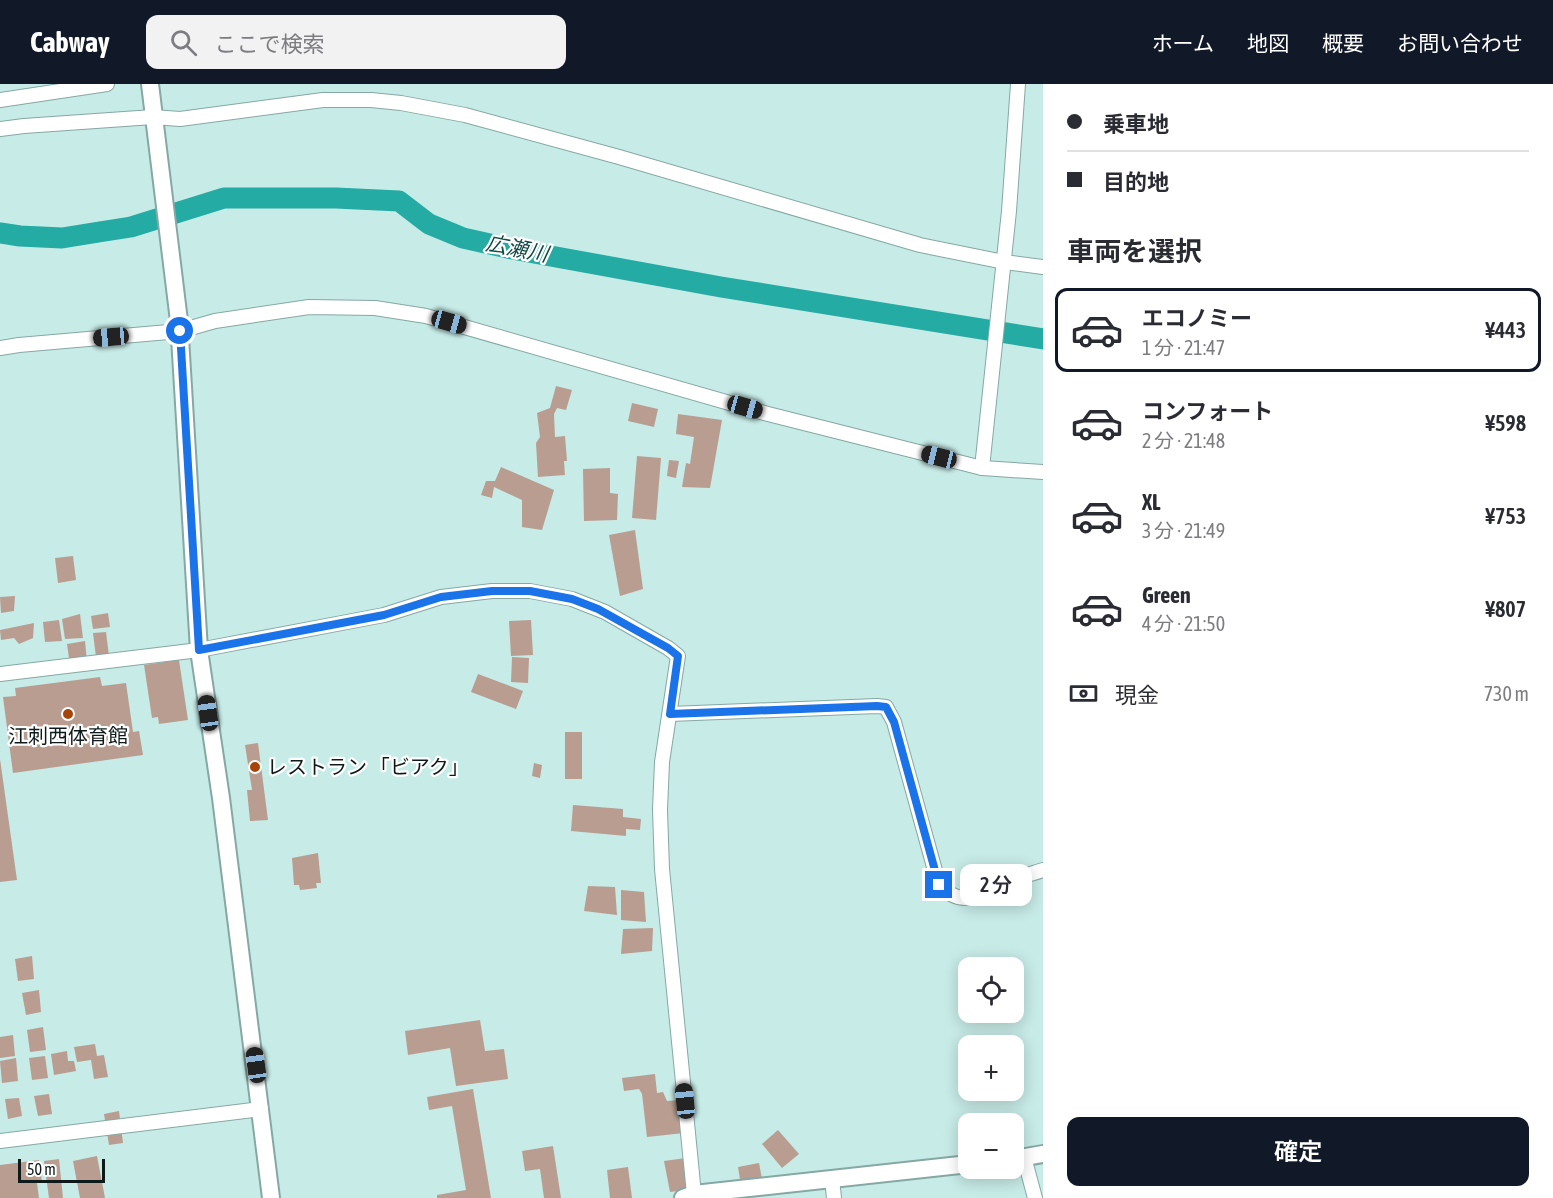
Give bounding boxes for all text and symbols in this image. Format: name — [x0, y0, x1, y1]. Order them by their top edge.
search box — [146, 15, 566, 69]
text: Cabway — [30, 26, 110, 58]
icon: search — [167, 26, 200, 59]
text: ここで検索 — [215, 31, 325, 57]
text: ホーム — [1152, 31, 1214, 55]
text: 地図 — [1247, 31, 1289, 55]
text: 概要 — [1322, 31, 1364, 55]
text: お問い合わせ — [1397, 31, 1523, 55]
text: 乗車地 — [1103, 111, 1169, 137]
text: 目的地 — [1103, 169, 1169, 195]
water label: 広瀬川 — [484, 230, 552, 266]
text: 車両を選択 — [1067, 236, 1202, 267]
icon: car — [1070, 303, 1124, 357]
text: エコノミー — [1142, 305, 1252, 331]
car — [429, 308, 469, 336]
route start — [166, 317, 193, 344]
text: ¥443 — [1485, 317, 1526, 343]
car — [92, 326, 130, 348]
text: 1 分 · 21:47 — [1142, 336, 1225, 359]
car — [725, 393, 765, 421]
icon: car — [1070, 396, 1124, 450]
text: コンフォート — [1142, 398, 1273, 424]
text: ¥598 — [1485, 410, 1526, 436]
text: 2 分 · 21:48 — [1142, 429, 1225, 452]
car — [919, 444, 959, 470]
icon: car — [1070, 489, 1124, 543]
text: XL — [1142, 489, 1160, 515]
text: ¥753 — [1485, 503, 1526, 529]
text: 3 分 · 21:49 — [1142, 519, 1225, 542]
icon: car — [1070, 582, 1124, 636]
text: Green — [1142, 582, 1191, 608]
text: ¥807 — [1485, 596, 1526, 622]
text: 4 分 · 21:50 — [1142, 612, 1225, 635]
icon: cash — [1067, 677, 1100, 710]
text: 現金 — [1115, 682, 1159, 708]
text: 730 m — [1484, 682, 1529, 705]
car — [197, 694, 219, 732]
marker: 江刺西体育館 — [61, 707, 75, 721]
place label: 江刺西体育館 — [8, 724, 128, 747]
place label: レストラン 「ビアク」 — [267, 755, 469, 778]
marker: レストラン 「ビアク」 — [248, 760, 262, 774]
callout: 2 分 — [960, 864, 1032, 906]
route end — [925, 871, 952, 898]
text: 2 分 — [980, 873, 1012, 896]
map controls — [958, 957, 1024, 1179]
button: locate — [958, 957, 1024, 1023]
button: + — [958, 1035, 1024, 1101]
car — [245, 1046, 267, 1084]
car — [674, 1082, 696, 1120]
button: − — [958, 1113, 1024, 1179]
button: 確定 — [1067, 1117, 1529, 1186]
scale bar — [18, 1156, 105, 1184]
text: 50 m — [27, 1160, 56, 1178]

